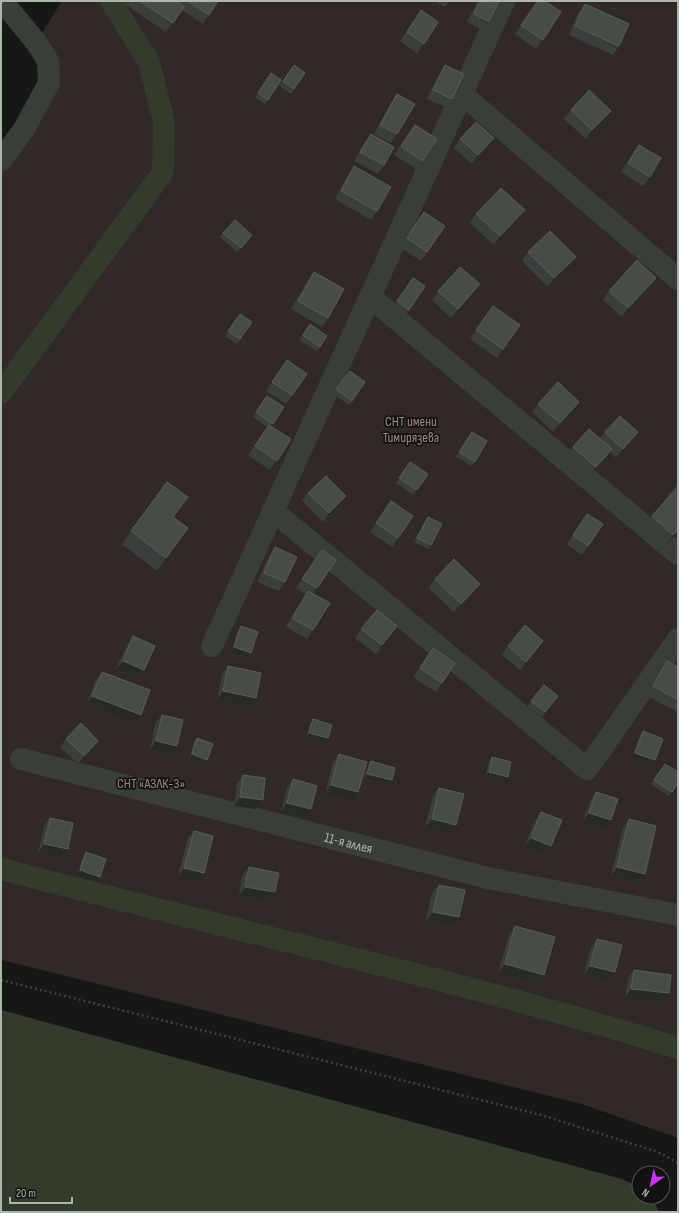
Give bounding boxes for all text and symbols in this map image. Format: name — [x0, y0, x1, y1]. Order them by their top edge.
park label: СНТ имени Тимирязева — [383, 413, 439, 446]
park label: СНТ «АЗЛК-3» — [117, 775, 185, 792]
street label: 11-я аллея — [322, 829, 374, 857]
north arrow — [631, 1165, 671, 1205]
scale bar — [10, 1179, 72, 1205]
text: 20 m — [16, 1186, 36, 1201]
text: N — [640, 1186, 652, 1200]

